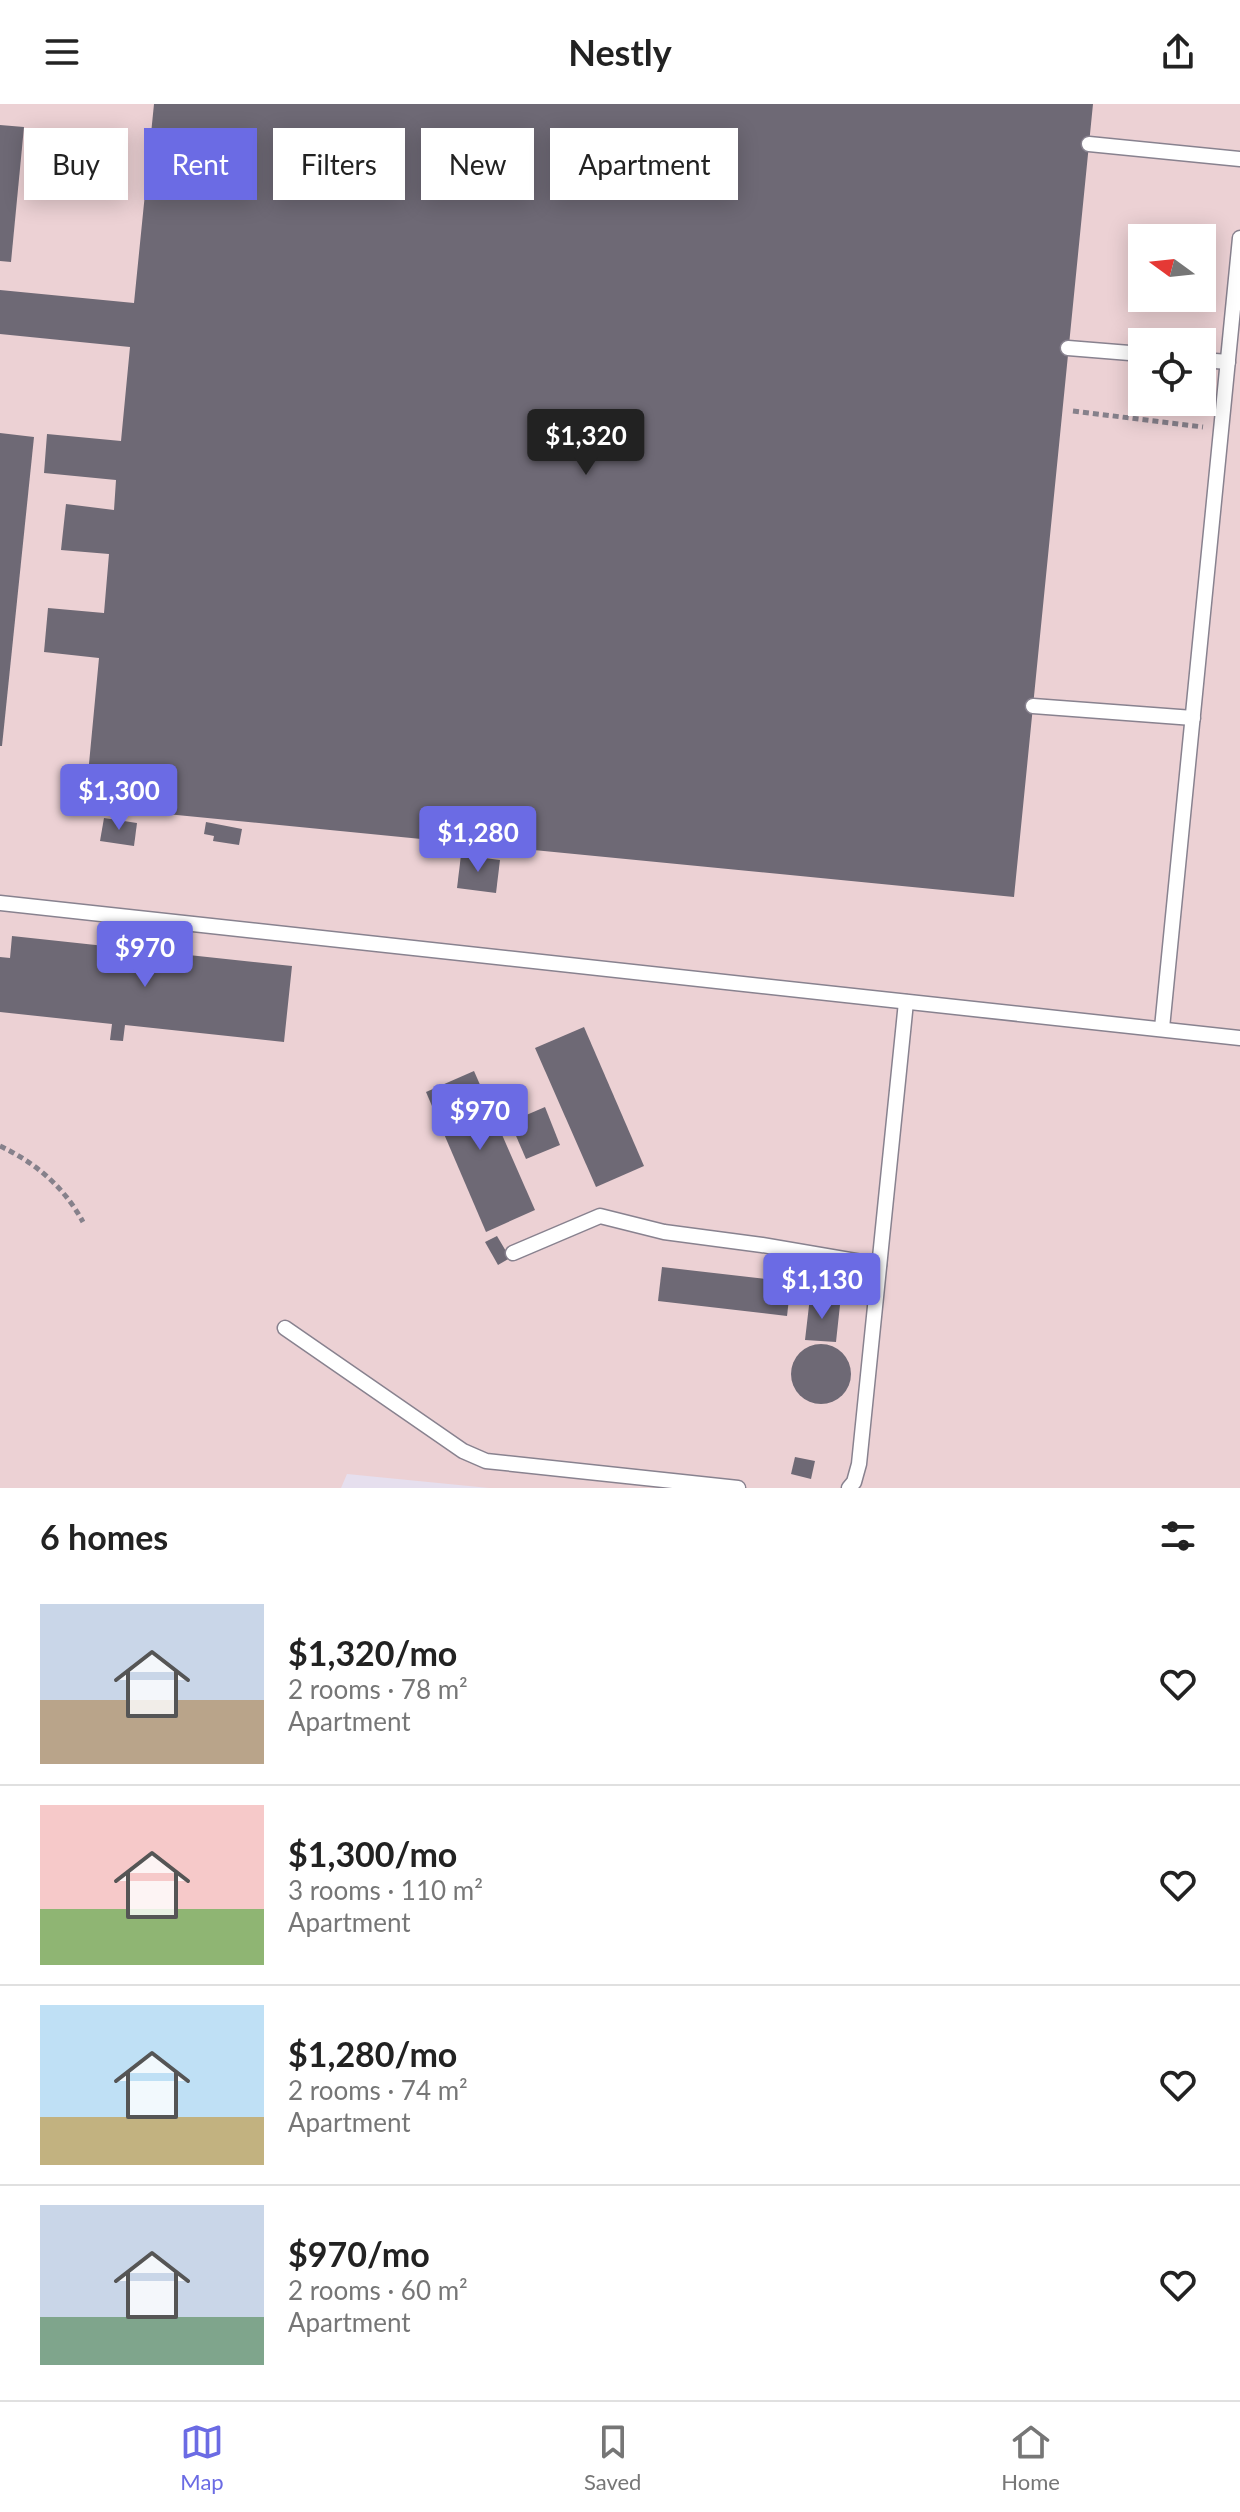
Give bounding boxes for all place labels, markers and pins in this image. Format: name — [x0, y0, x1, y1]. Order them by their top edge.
pin: $1,320 — [521, 409, 651, 477]
pin: $1,300 — [54, 764, 184, 832]
pin: $1,280 — [413, 806, 543, 874]
pin: $970 — [98, 921, 192, 989]
pin: $970 — [433, 1084, 527, 1152]
pin: $1,130 — [757, 1253, 887, 1321]

